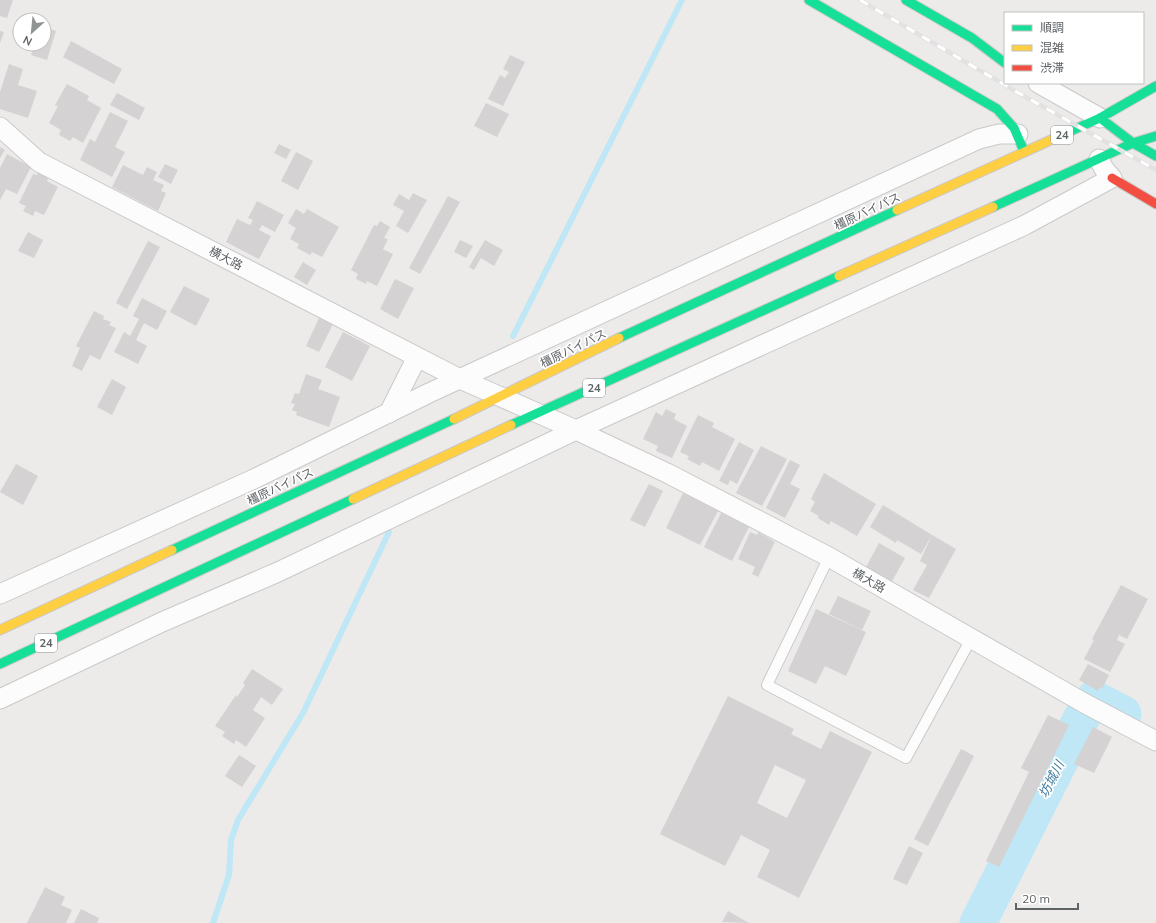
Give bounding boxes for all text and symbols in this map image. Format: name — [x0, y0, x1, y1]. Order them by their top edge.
north arrow — [12, 12, 52, 52]
legend — [1004, 12, 1144, 84]
text: 順調 — [1040, 20, 1064, 35]
text: N — [21, 33, 34, 49]
text: 混雑 — [1040, 40, 1064, 55]
text: 渋滞 — [1040, 60, 1064, 75]
road number: 24 — [1051, 126, 1073, 144]
street label: 橿原バイパス — [831, 189, 903, 233]
street label: 横大路 — [207, 243, 245, 273]
street label: 橿原バイパス — [537, 326, 609, 370]
road number: 24 — [583, 379, 605, 397]
street label: 橿原バイパス — [244, 464, 316, 508]
street label: 横大路 — [850, 565, 888, 595]
road number: 24 — [35, 634, 57, 652]
water label: 坊城川 — [1035, 756, 1068, 800]
scale bar — [1016, 885, 1078, 911]
text: 20 m — [1022, 891, 1050, 906]

